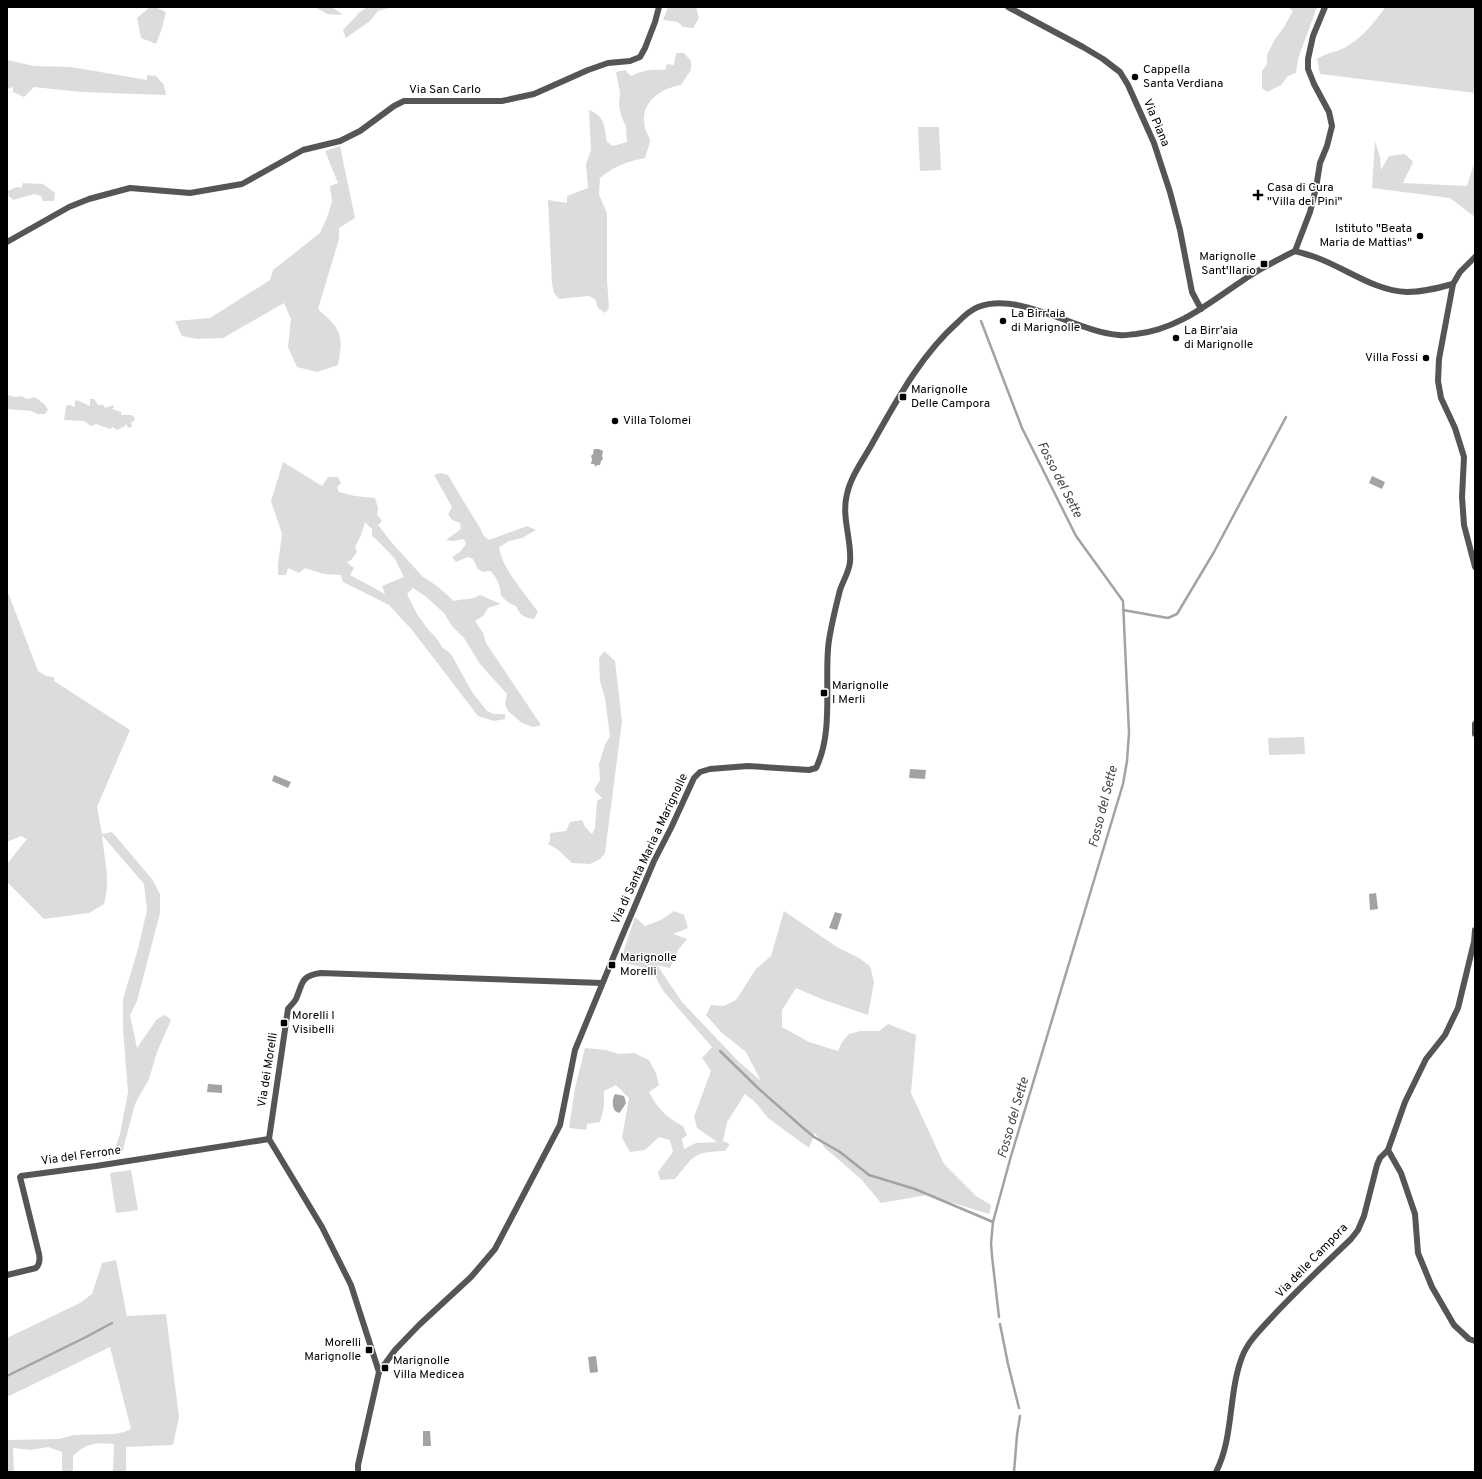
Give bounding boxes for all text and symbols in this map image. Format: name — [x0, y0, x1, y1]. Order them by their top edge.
place label: Cappella Santa Verdiana — [1143, 62, 1223, 92]
marker: Cappella Santa Verdiana — [1130, 72, 1140, 82]
street label: Via San Carlo — [409, 82, 481, 98]
street label: Via Piana — [1139, 97, 1173, 149]
place label: Casa di Cura "Villa dei Pini" — [1267, 180, 1343, 210]
marker: Casa di Cura "Villa dei Pini" — [1252, 189, 1264, 201]
place label: Istituto "Beata Maria de Mattias" — [1320, 221, 1412, 251]
marker: Istituto "Beata Maria de Mattias" — [1415, 231, 1425, 241]
place label: Marignolle Sant'Ilario — [1199, 249, 1256, 279]
marker: Marignolle Sant'Ilario — [1259, 259, 1269, 269]
place label: La Birr'aia di Marignolle — [1011, 306, 1080, 336]
marker: La Birr'aia di Marignolle — [998, 316, 1008, 326]
place label: La Birr’aia di Marignolle — [1184, 323, 1253, 353]
marker: La Birr’aia di Marignolle — [1171, 333, 1181, 343]
place label: Villa Fossi — [1365, 350, 1418, 366]
marker: Villa Fossi — [1421, 353, 1431, 363]
place label: Marignolle Delle Campora — [911, 382, 990, 412]
marker: Marignolle Delle Campora — [898, 392, 908, 402]
place label: Villa Tolomei — [623, 413, 691, 429]
marker: Villa Tolomei — [610, 416, 620, 426]
water label: Fosso del Sette — [1033, 439, 1085, 521]
place label: Marignolle I Merli — [832, 678, 889, 708]
marker: Marignolle I Merli — [819, 688, 829, 698]
water label: Fosso del Sette — [1086, 764, 1122, 849]
street label: Via di Santa Maria a Marignolle — [608, 771, 692, 927]
place label: Marignolle Morelli — [620, 950, 677, 980]
marker: Marignolle Morelli — [607, 960, 617, 970]
place label: Morelli I Visibelli — [292, 1008, 335, 1038]
marker: Morelli I Visibelli — [279, 1018, 289, 1028]
street label: Via dei Morelli — [254, 1031, 282, 1109]
water label: Fosso del Sette — [995, 1075, 1033, 1160]
street label: Via del Ferrone — [40, 1142, 122, 1170]
street label: Via delle Campora — [1272, 1220, 1352, 1302]
place label: Morelli Marignolle — [304, 1335, 361, 1365]
marker: Morelli Marignolle — [364, 1345, 374, 1355]
place label: Marignolle Villa Medicea — [393, 1353, 464, 1383]
marker: Marignolle Villa Medicea — [380, 1363, 390, 1373]

